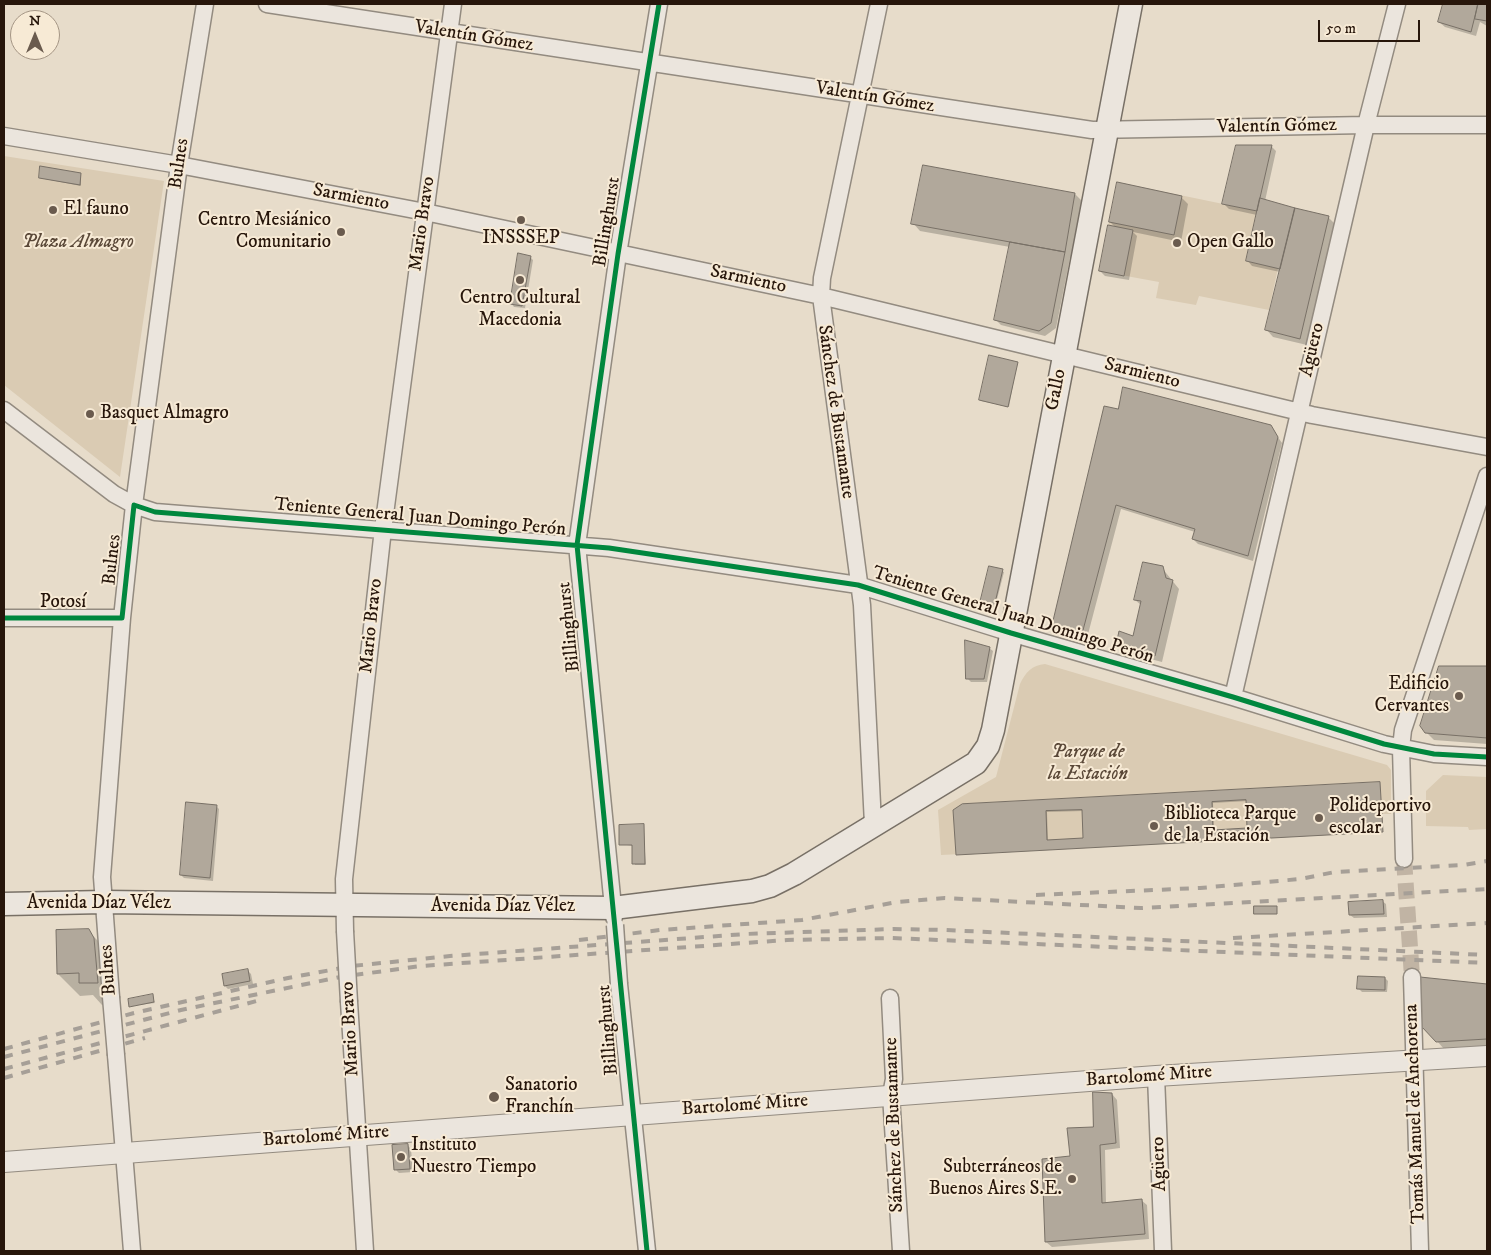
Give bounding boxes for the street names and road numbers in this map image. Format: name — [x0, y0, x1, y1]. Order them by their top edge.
street label: Valentín Gómez — [413, 16, 535, 58]
street label: Valentín Gómez — [814, 77, 936, 119]
street label: Valentín Gómez — [1217, 115, 1337, 139]
street label: Bulnes — [165, 137, 195, 191]
street label: Mario Bravo — [405, 175, 441, 273]
street label: Billinghurst — [590, 175, 626, 269]
street label: Sarmiento — [311, 179, 391, 217]
street label: Sarmiento — [708, 261, 788, 299]
street label: Agüero — [1296, 321, 1330, 379]
street label: Sánchez de Bustamante — [812, 324, 858, 500]
street label: Sarmiento — [1102, 354, 1182, 394]
street label: Gallo — [1042, 367, 1072, 413]
street label: Teniente General Juan Domingo Perón — [273, 494, 567, 542]
street label: Bulnes — [99, 533, 127, 587]
street label: Teniente General Juan Domingo Perón — [870, 562, 1156, 670]
street label: Mario Bravo — [356, 577, 388, 675]
street label: Billinghurst — [554, 581, 586, 673]
street label: Potosí — [40, 592, 86, 614]
street label: Avenida Díaz Vélez — [27, 893, 171, 915]
street label: Avenida Díaz Vélez — [431, 896, 575, 918]
street label: Bulnes — [96, 944, 122, 996]
street label: Mario Bravo — [337, 981, 365, 1077]
street label: Billinghurst — [594, 984, 624, 1076]
street label: Tomás Manuel de Anchorena — [1401, 1004, 1431, 1224]
street label: Sánchez de Bustamante — [881, 1037, 909, 1213]
street label: Bartolomé Mitre — [1085, 1061, 1213, 1093]
street label: Bartolomé Mitre — [681, 1090, 809, 1122]
street label: Bartolomé Mitre — [262, 1121, 390, 1153]
street label: Agüero — [1148, 1136, 1172, 1192]

